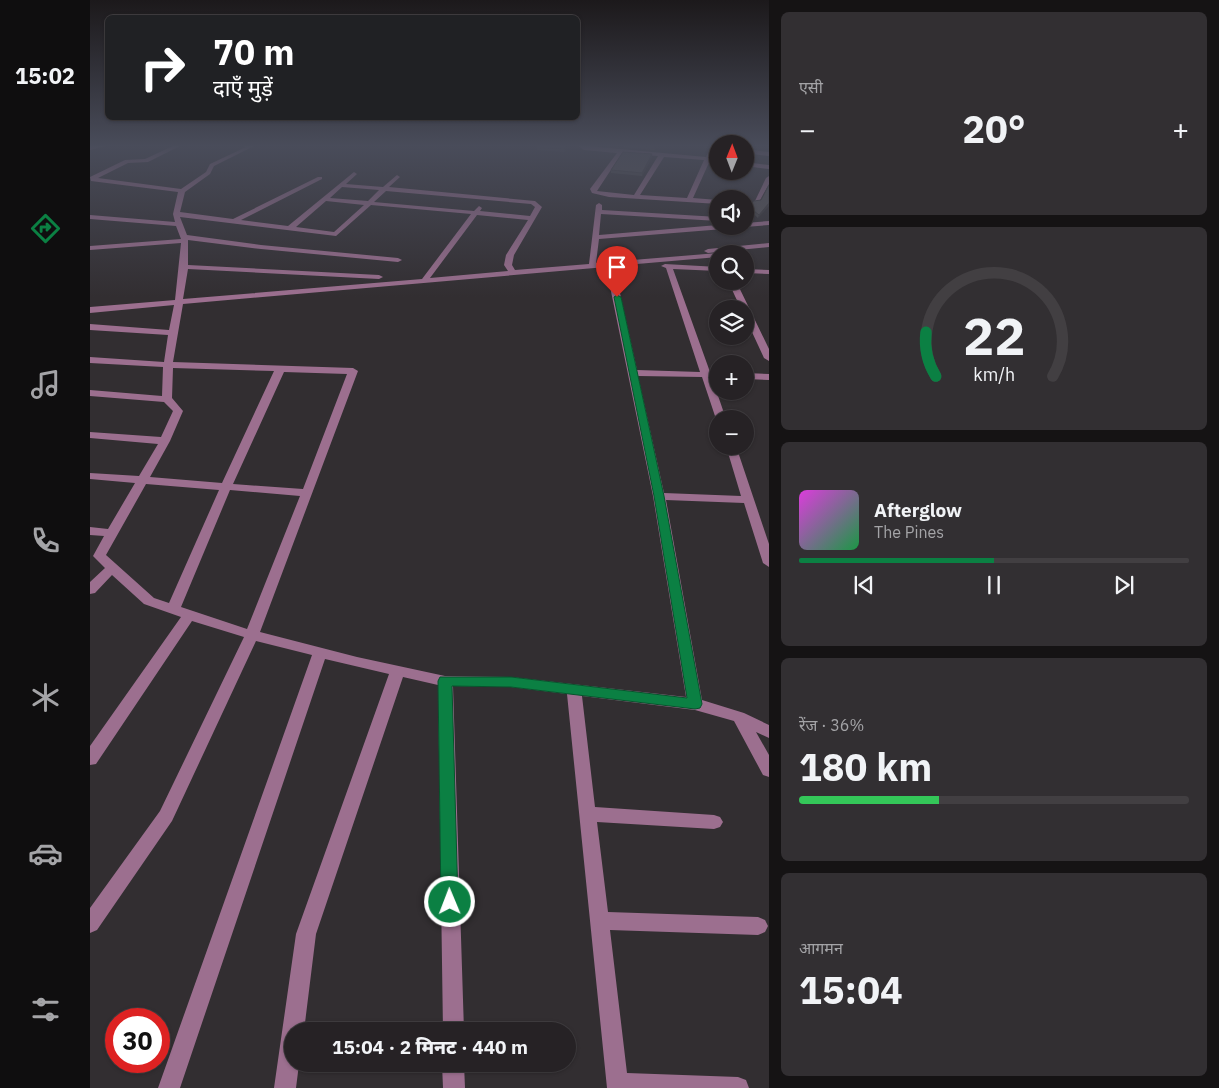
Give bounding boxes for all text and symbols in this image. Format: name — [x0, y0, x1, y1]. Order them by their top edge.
text: 70 m — [213, 29, 295, 75]
icon: right — [130, 35, 195, 100]
text: 15:02 — [15, 61, 75, 90]
text: दाएँ मुड़ें — [213, 73, 273, 102]
text: एसी — [799, 77, 823, 97]
text: 20° — [962, 104, 1026, 153]
text: − — [799, 111, 816, 148]
text: + — [1172, 111, 1189, 148]
north arrow — [709, 135, 754, 180]
map controls — [709, 135, 754, 455]
button: sound — [709, 190, 754, 235]
icon: directions — [28, 211, 63, 246]
button: search — [709, 245, 754, 290]
pin — [596, 246, 638, 297]
icon: arrive — [603, 253, 631, 281]
button: layers — [709, 300, 754, 345]
text: 22 — [963, 302, 1025, 369]
button: + — [709, 355, 754, 400]
text: km/h — [973, 363, 1015, 386]
icon: music — [28, 367, 63, 402]
button: − — [709, 410, 754, 455]
text: Afterglow — [874, 498, 962, 522]
text: The Pines — [874, 522, 944, 542]
icon: phone — [28, 523, 63, 558]
icon: previous — [850, 571, 878, 599]
icon: pause — [980, 571, 1008, 599]
icon: next — [1110, 571, 1138, 599]
icon: climate — [28, 680, 63, 715]
text: रेंज · 36% — [799, 715, 864, 735]
text: 180 km — [799, 742, 932, 791]
icon: car — [28, 836, 63, 871]
position arrow — [423, 875, 475, 927]
text: आगमन — [799, 938, 843, 958]
text: 15:04 — [799, 965, 903, 1014]
icon: filters — [28, 992, 63, 1027]
speed limit sign: 30 — [105, 1008, 170, 1073]
text: 15:04 · 2 मिनट · 440 m — [332, 1035, 528, 1059]

